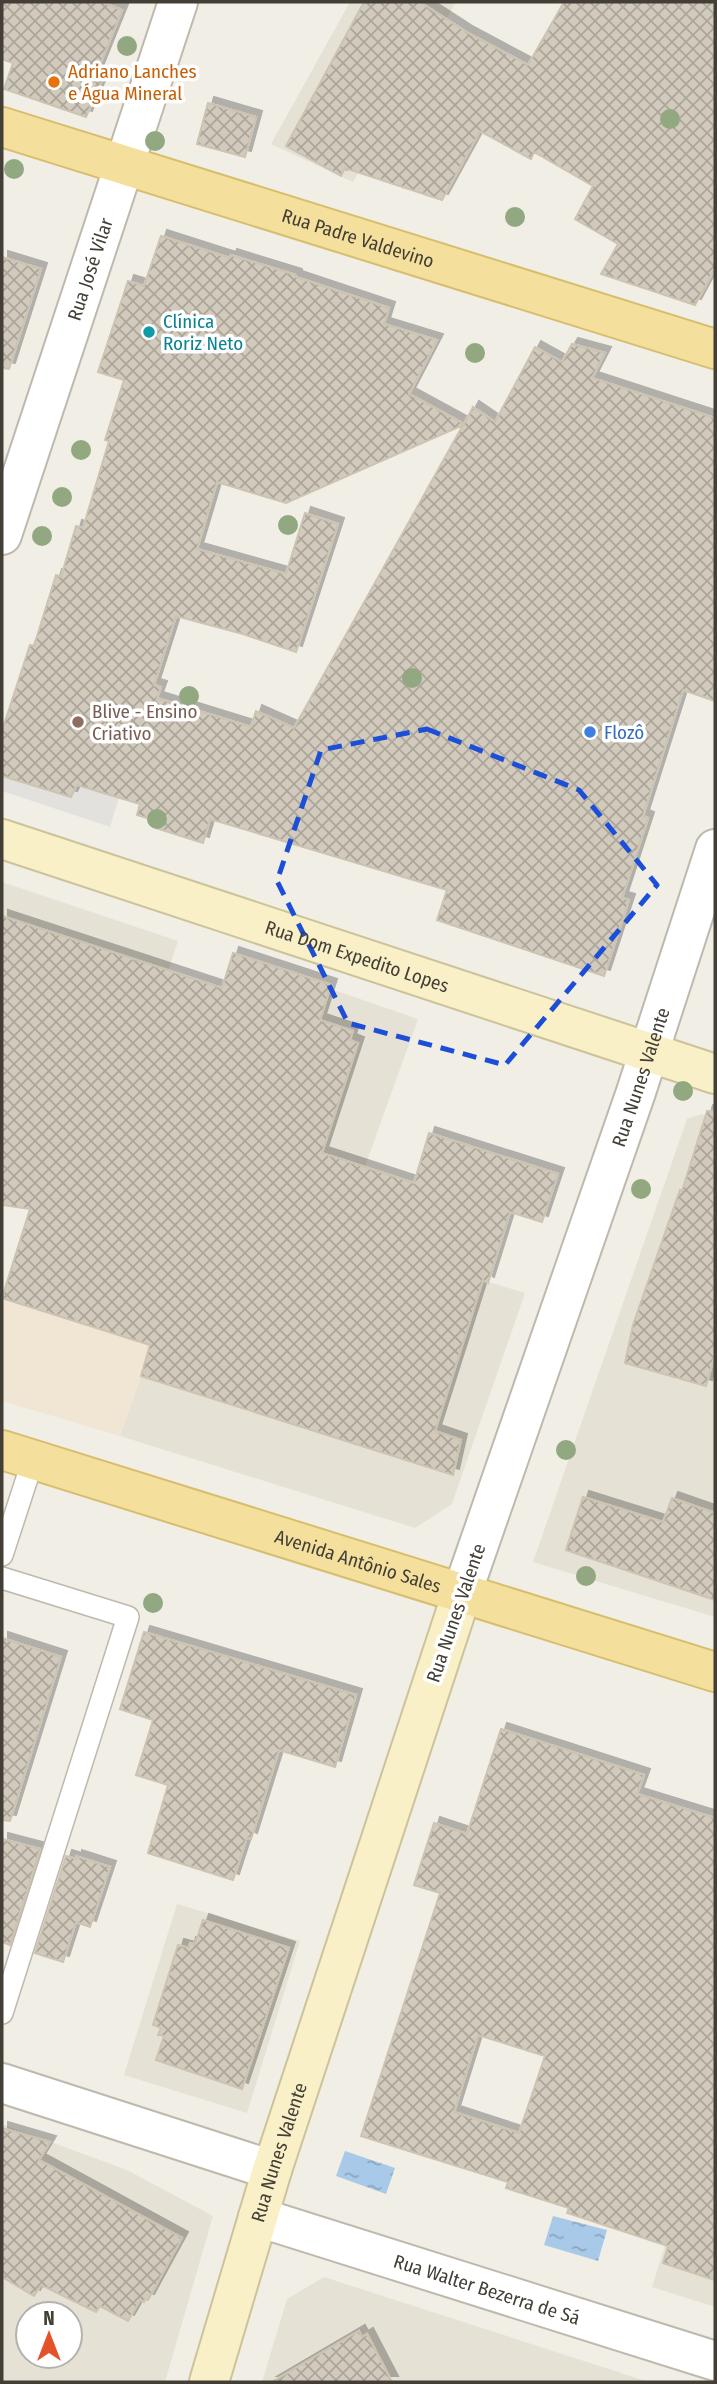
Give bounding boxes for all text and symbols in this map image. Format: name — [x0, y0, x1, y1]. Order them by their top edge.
place label: Adriano Lanches e Água Mineral — [68, 60, 197, 105]
marker: Adriano Lanches e Água Mineral — [46, 74, 62, 90]
street label: Rua Padre Valdevino — [279, 203, 437, 272]
street label: Rua José Vilar — [62, 215, 118, 323]
place label: Clínica Roriz Neto — [163, 310, 243, 355]
marker: Clínica Roriz Neto — [141, 324, 157, 340]
place label: Blive - Ensino Criativo — [92, 700, 198, 745]
marker: Blive - Ensino Criativo — [70, 714, 86, 730]
place label: Flozô — [604, 721, 644, 744]
marker: Flozô — [582, 724, 598, 740]
street label: Rua Dom Expedito Lopes — [262, 915, 452, 997]
street label: Rua Nunes Valente — [606, 1004, 674, 1150]
street label: Avenida Antônio Sales — [272, 1524, 444, 1598]
street label: Rua Nunes Valente — [421, 1541, 491, 1685]
street label: Rua Nunes Valente — [246, 2080, 312, 2225]
street label: Rua Walter Bezerra de Sá — [391, 2249, 583, 2329]
north arrow — [14, 2300, 84, 2370]
text: N — [43, 2307, 55, 2330]

